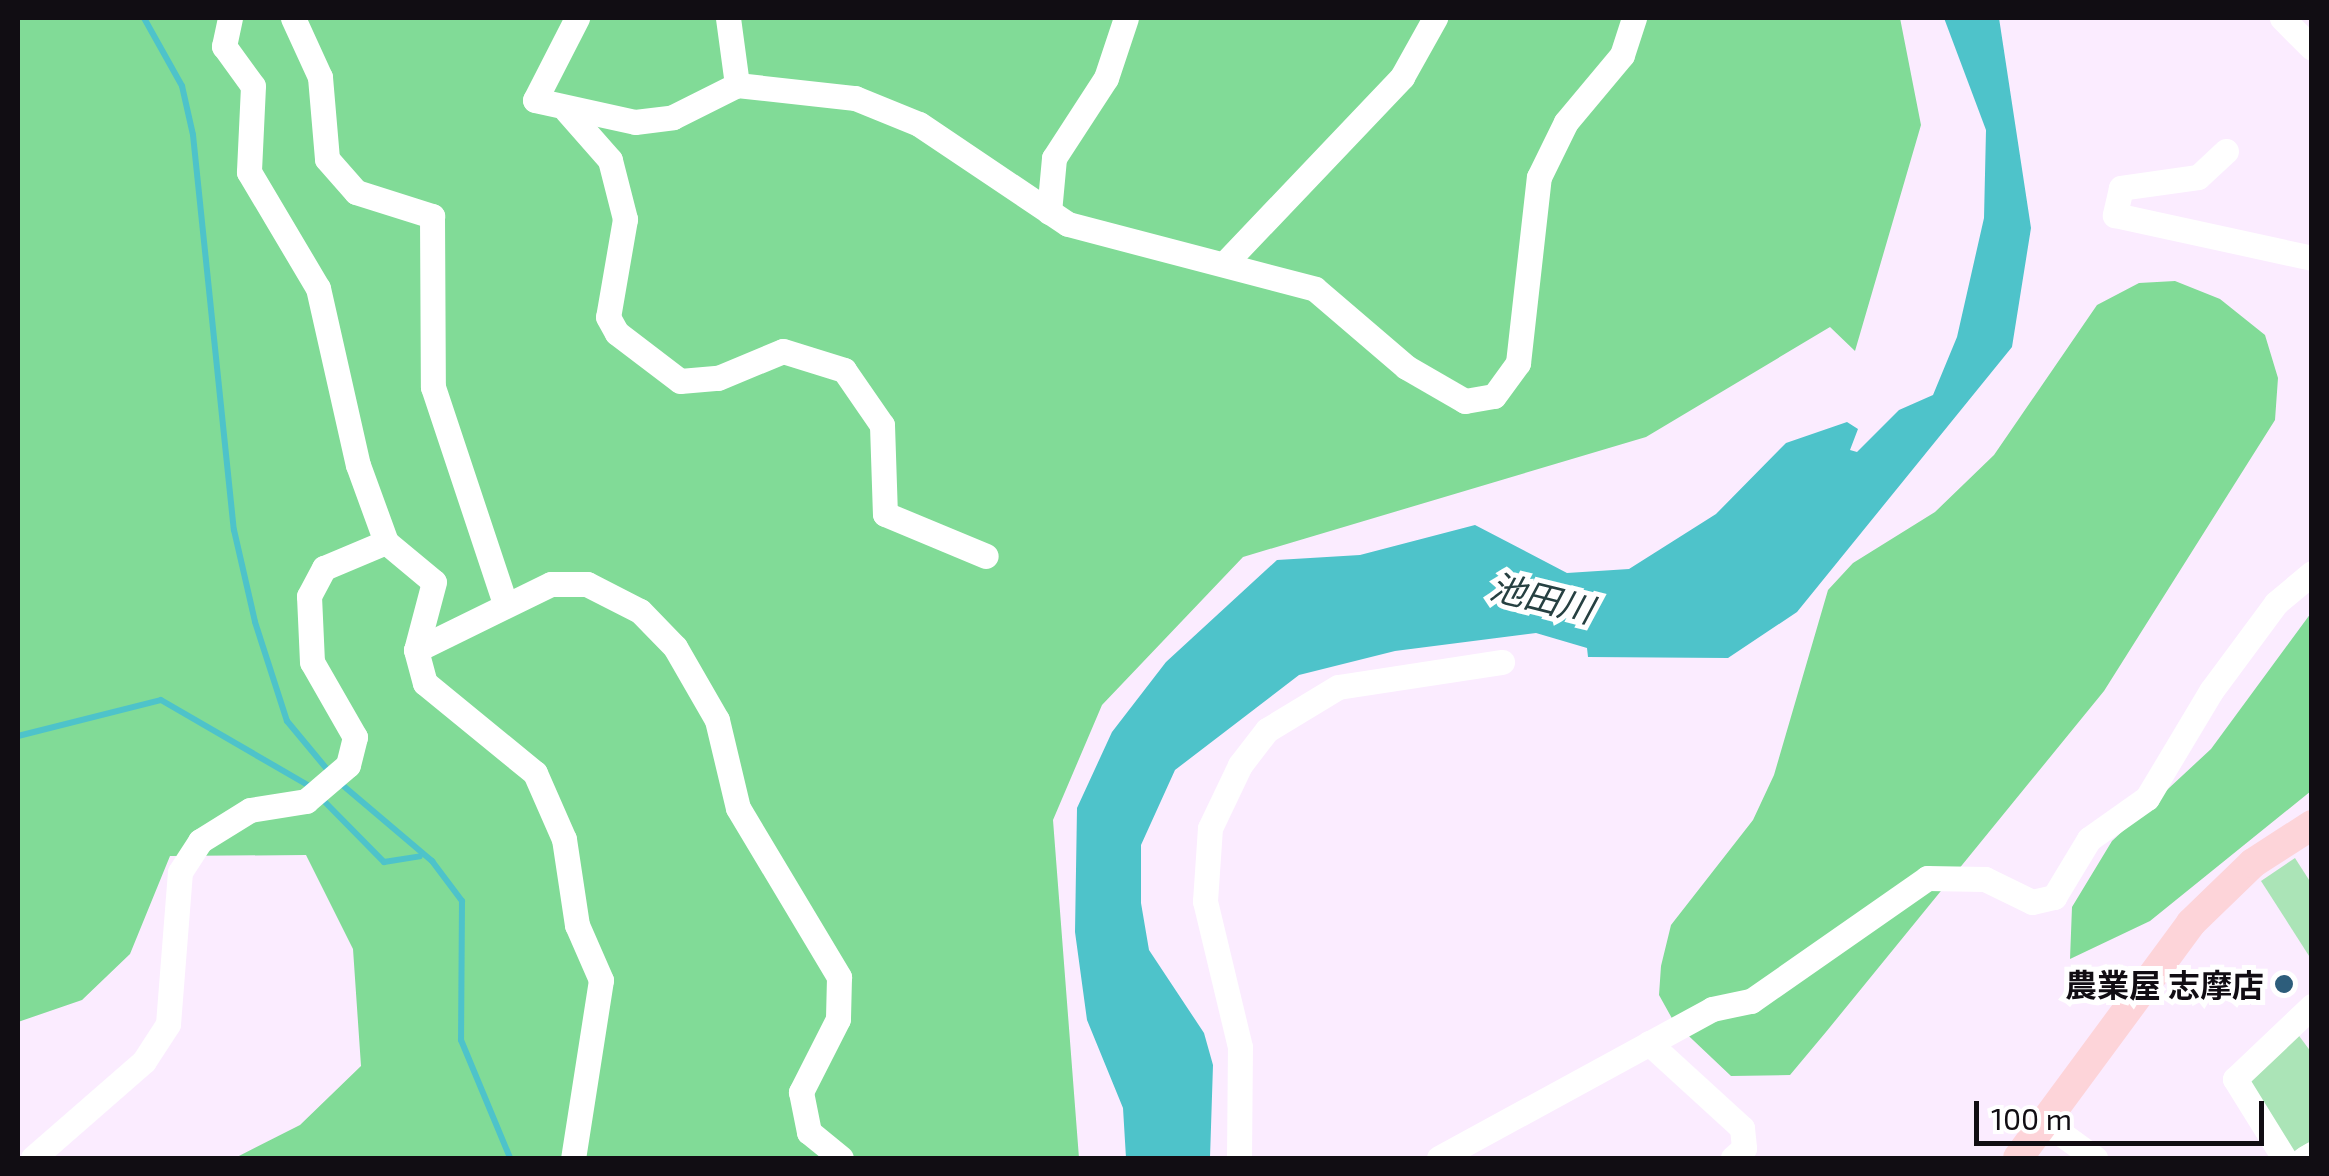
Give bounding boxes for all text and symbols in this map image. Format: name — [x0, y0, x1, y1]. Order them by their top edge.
water label: 池田川 — [1486, 564, 1598, 630]
place label: 農業屋 志摩店 — [2065, 965, 2264, 1003]
marker: 農業屋 志摩店 — [2273, 973, 2295, 995]
scale bar — [1979, 1081, 2269, 1143]
text: 100 m — [1991, 1100, 2072, 1136]

